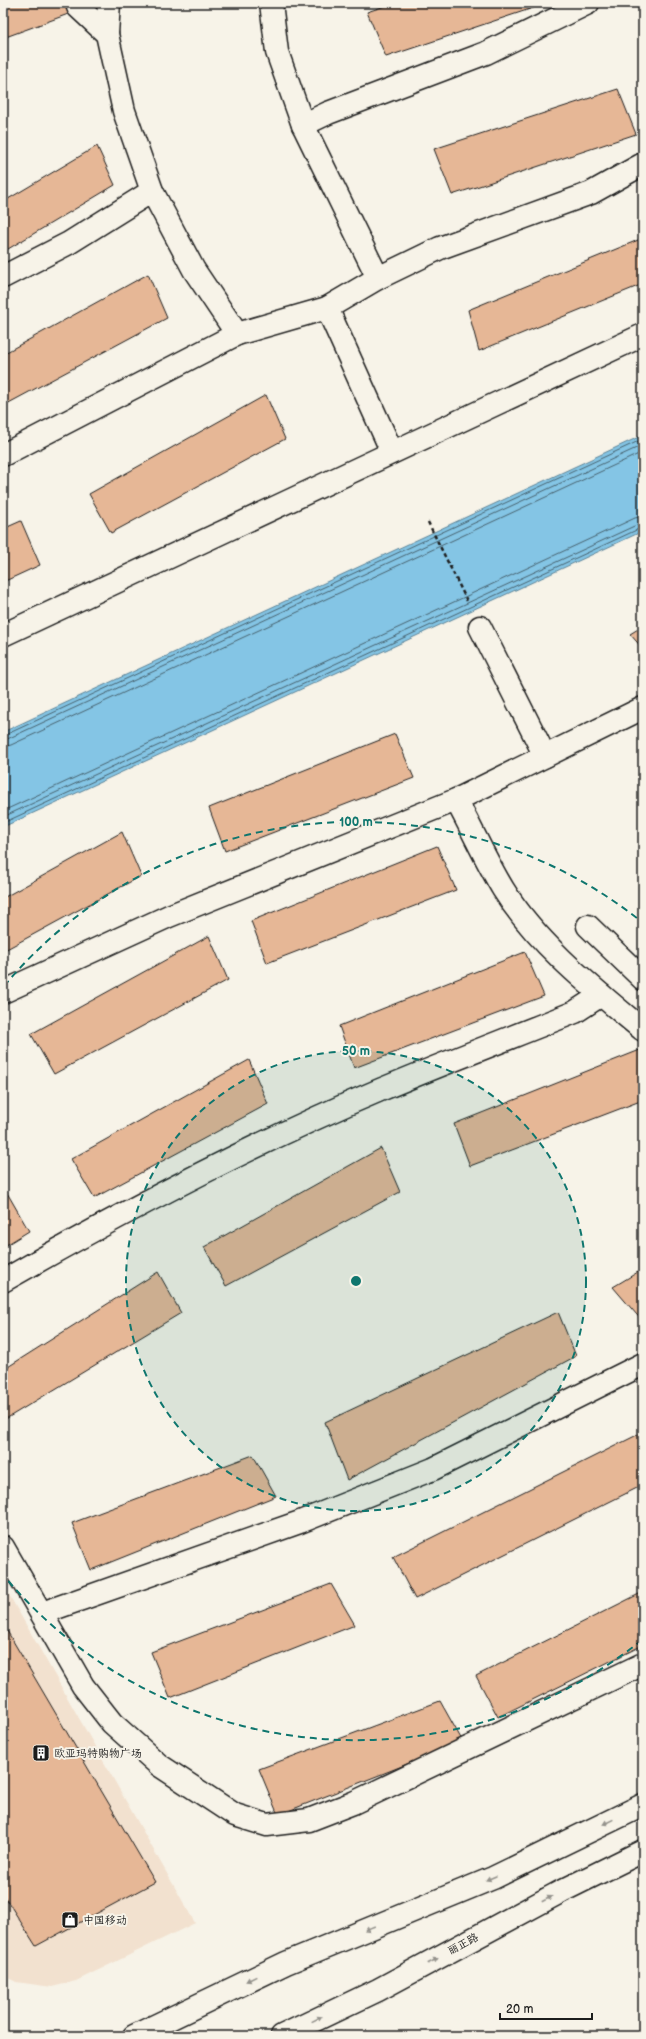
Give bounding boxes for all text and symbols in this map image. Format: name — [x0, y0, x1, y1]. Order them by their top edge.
text: 100 m — [339, 815, 373, 830]
text: 50 m — [342, 1044, 370, 1059]
centre of rings — [349, 1274, 363, 1288]
building icon: 欧亚玛特购物广场 — [31, 1743, 51, 1763]
place label: 欧亚玛特购物广场 — [54, 1747, 142, 1760]
one-way arrow — [602, 1819, 614, 1825]
one-way arrow — [484, 1876, 496, 1882]
one-way arrow — [541, 1896, 553, 1902]
shop icon: 中国移动 — [60, 1910, 80, 1930]
place label: 中国移动 — [83, 1914, 127, 1927]
one-way arrow — [365, 1925, 376, 1931]
street label: 丽正路 — [445, 1931, 481, 1957]
one-way arrow — [427, 1957, 439, 1964]
one-way arrow — [245, 1976, 257, 1982]
scale bar — [500, 1995, 592, 2021]
text: 20 m — [506, 2002, 533, 2017]
one-way arrow — [311, 2016, 323, 2022]

